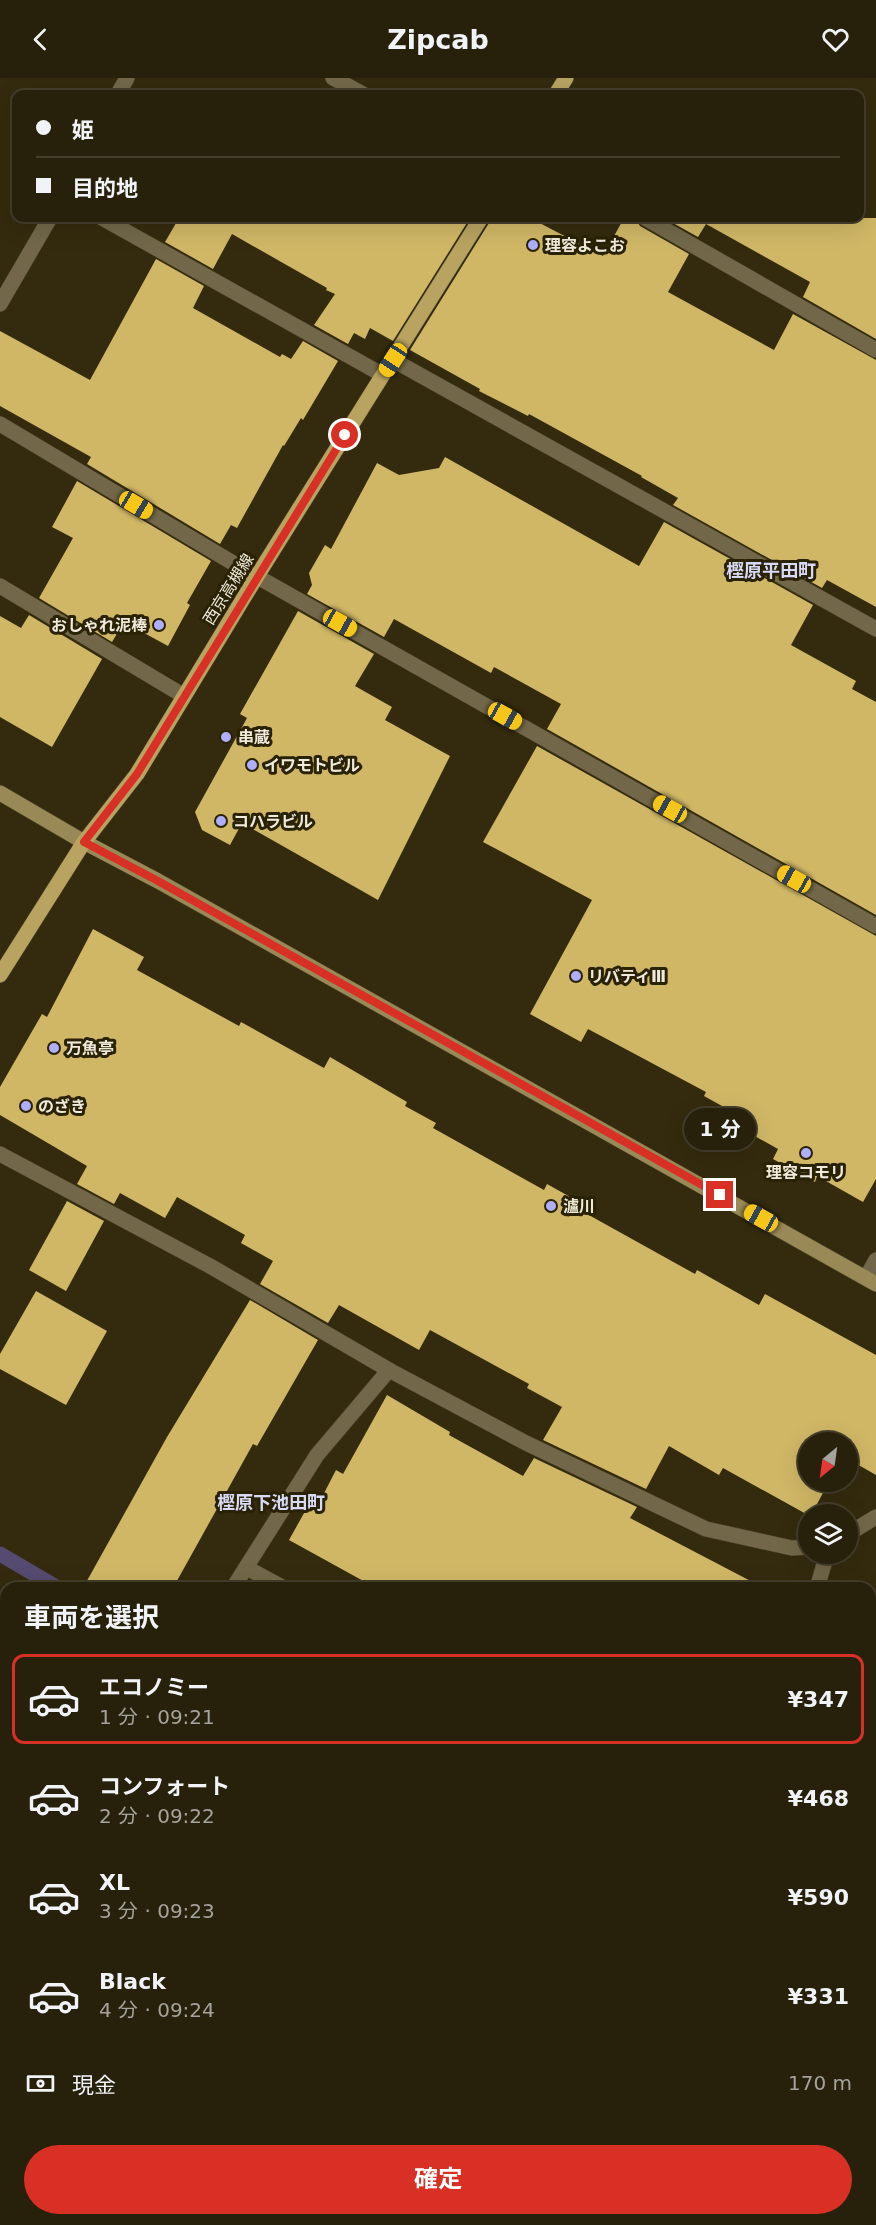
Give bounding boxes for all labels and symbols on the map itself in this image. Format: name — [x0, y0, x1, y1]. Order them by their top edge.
place label: 理容よこお — [545, 236, 625, 255]
marker: 理容よこお — [526, 238, 540, 252]
car — [376, 340, 410, 380]
route start — [331, 421, 358, 448]
car — [116, 488, 156, 522]
street label: 西京高槻線 — [199, 550, 258, 628]
district label: 樫原平田町 — [726, 560, 816, 581]
car — [320, 606, 360, 640]
place label: おしゃれ泥棒 — [51, 616, 147, 635]
marker: おしゃれ泥棒 — [152, 618, 166, 632]
car — [485, 699, 525, 733]
place label: 串蔵 — [238, 728, 270, 747]
marker: 串蔵 — [219, 730, 233, 744]
place label: イワモトビル — [264, 756, 360, 775]
marker: イワモトビル — [245, 758, 259, 772]
car — [650, 792, 690, 826]
place label: コハラビル — [233, 812, 313, 831]
marker: コハラビル — [214, 814, 228, 828]
car — [774, 862, 814, 896]
place label: リバティⅢ — [588, 967, 666, 986]
marker: リバティⅢ — [569, 969, 583, 983]
place label: 万魚亭 — [66, 1039, 114, 1058]
marker: 万魚亭 — [47, 1041, 61, 1055]
place label: のざき — [38, 1097, 86, 1116]
marker: のざき — [19, 1099, 33, 1113]
callout: 1 分 — [684, 1108, 756, 1150]
marker: 理容コモリ — [799, 1146, 813, 1160]
place label: 理容コモリ — [766, 1163, 846, 1182]
route end — [706, 1181, 733, 1208]
place label: 瀘川 — [563, 1197, 595, 1216]
marker: 瀘川 — [544, 1199, 558, 1213]
car — [741, 1201, 781, 1235]
north arrow — [798, 1432, 858, 1492]
district label: 樫原下池田町 — [217, 1492, 325, 1513]

